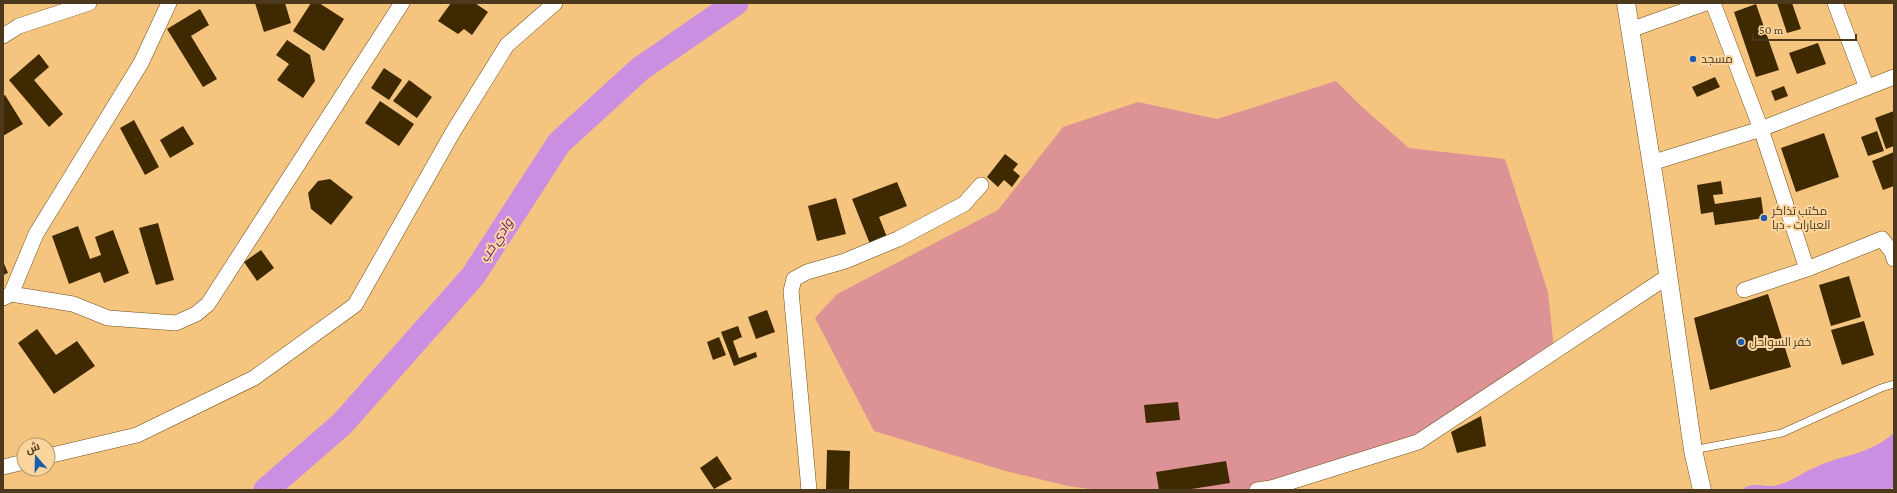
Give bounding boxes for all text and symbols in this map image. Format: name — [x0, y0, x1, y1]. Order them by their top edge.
scale bar — [1753, 16, 1856, 42]
text: 50 m — [1759, 23, 1784, 37]
place label: مسجد — [1701, 52, 1733, 66]
marker: مسجد — [1688, 54, 1698, 64]
place label: مكتب تذاكر العبارات - دبا — [1771, 204, 1831, 232]
marker: مكتب تذاكر العبارات - دبا — [1759, 213, 1769, 223]
water label: وادي خب — [476, 215, 519, 266]
place label: خفر السواحل — [1749, 335, 1811, 349]
marker: خفر السواحل — [1736, 337, 1746, 347]
north arrow — [16, 437, 56, 477]
text: ش — [24, 440, 42, 457]

